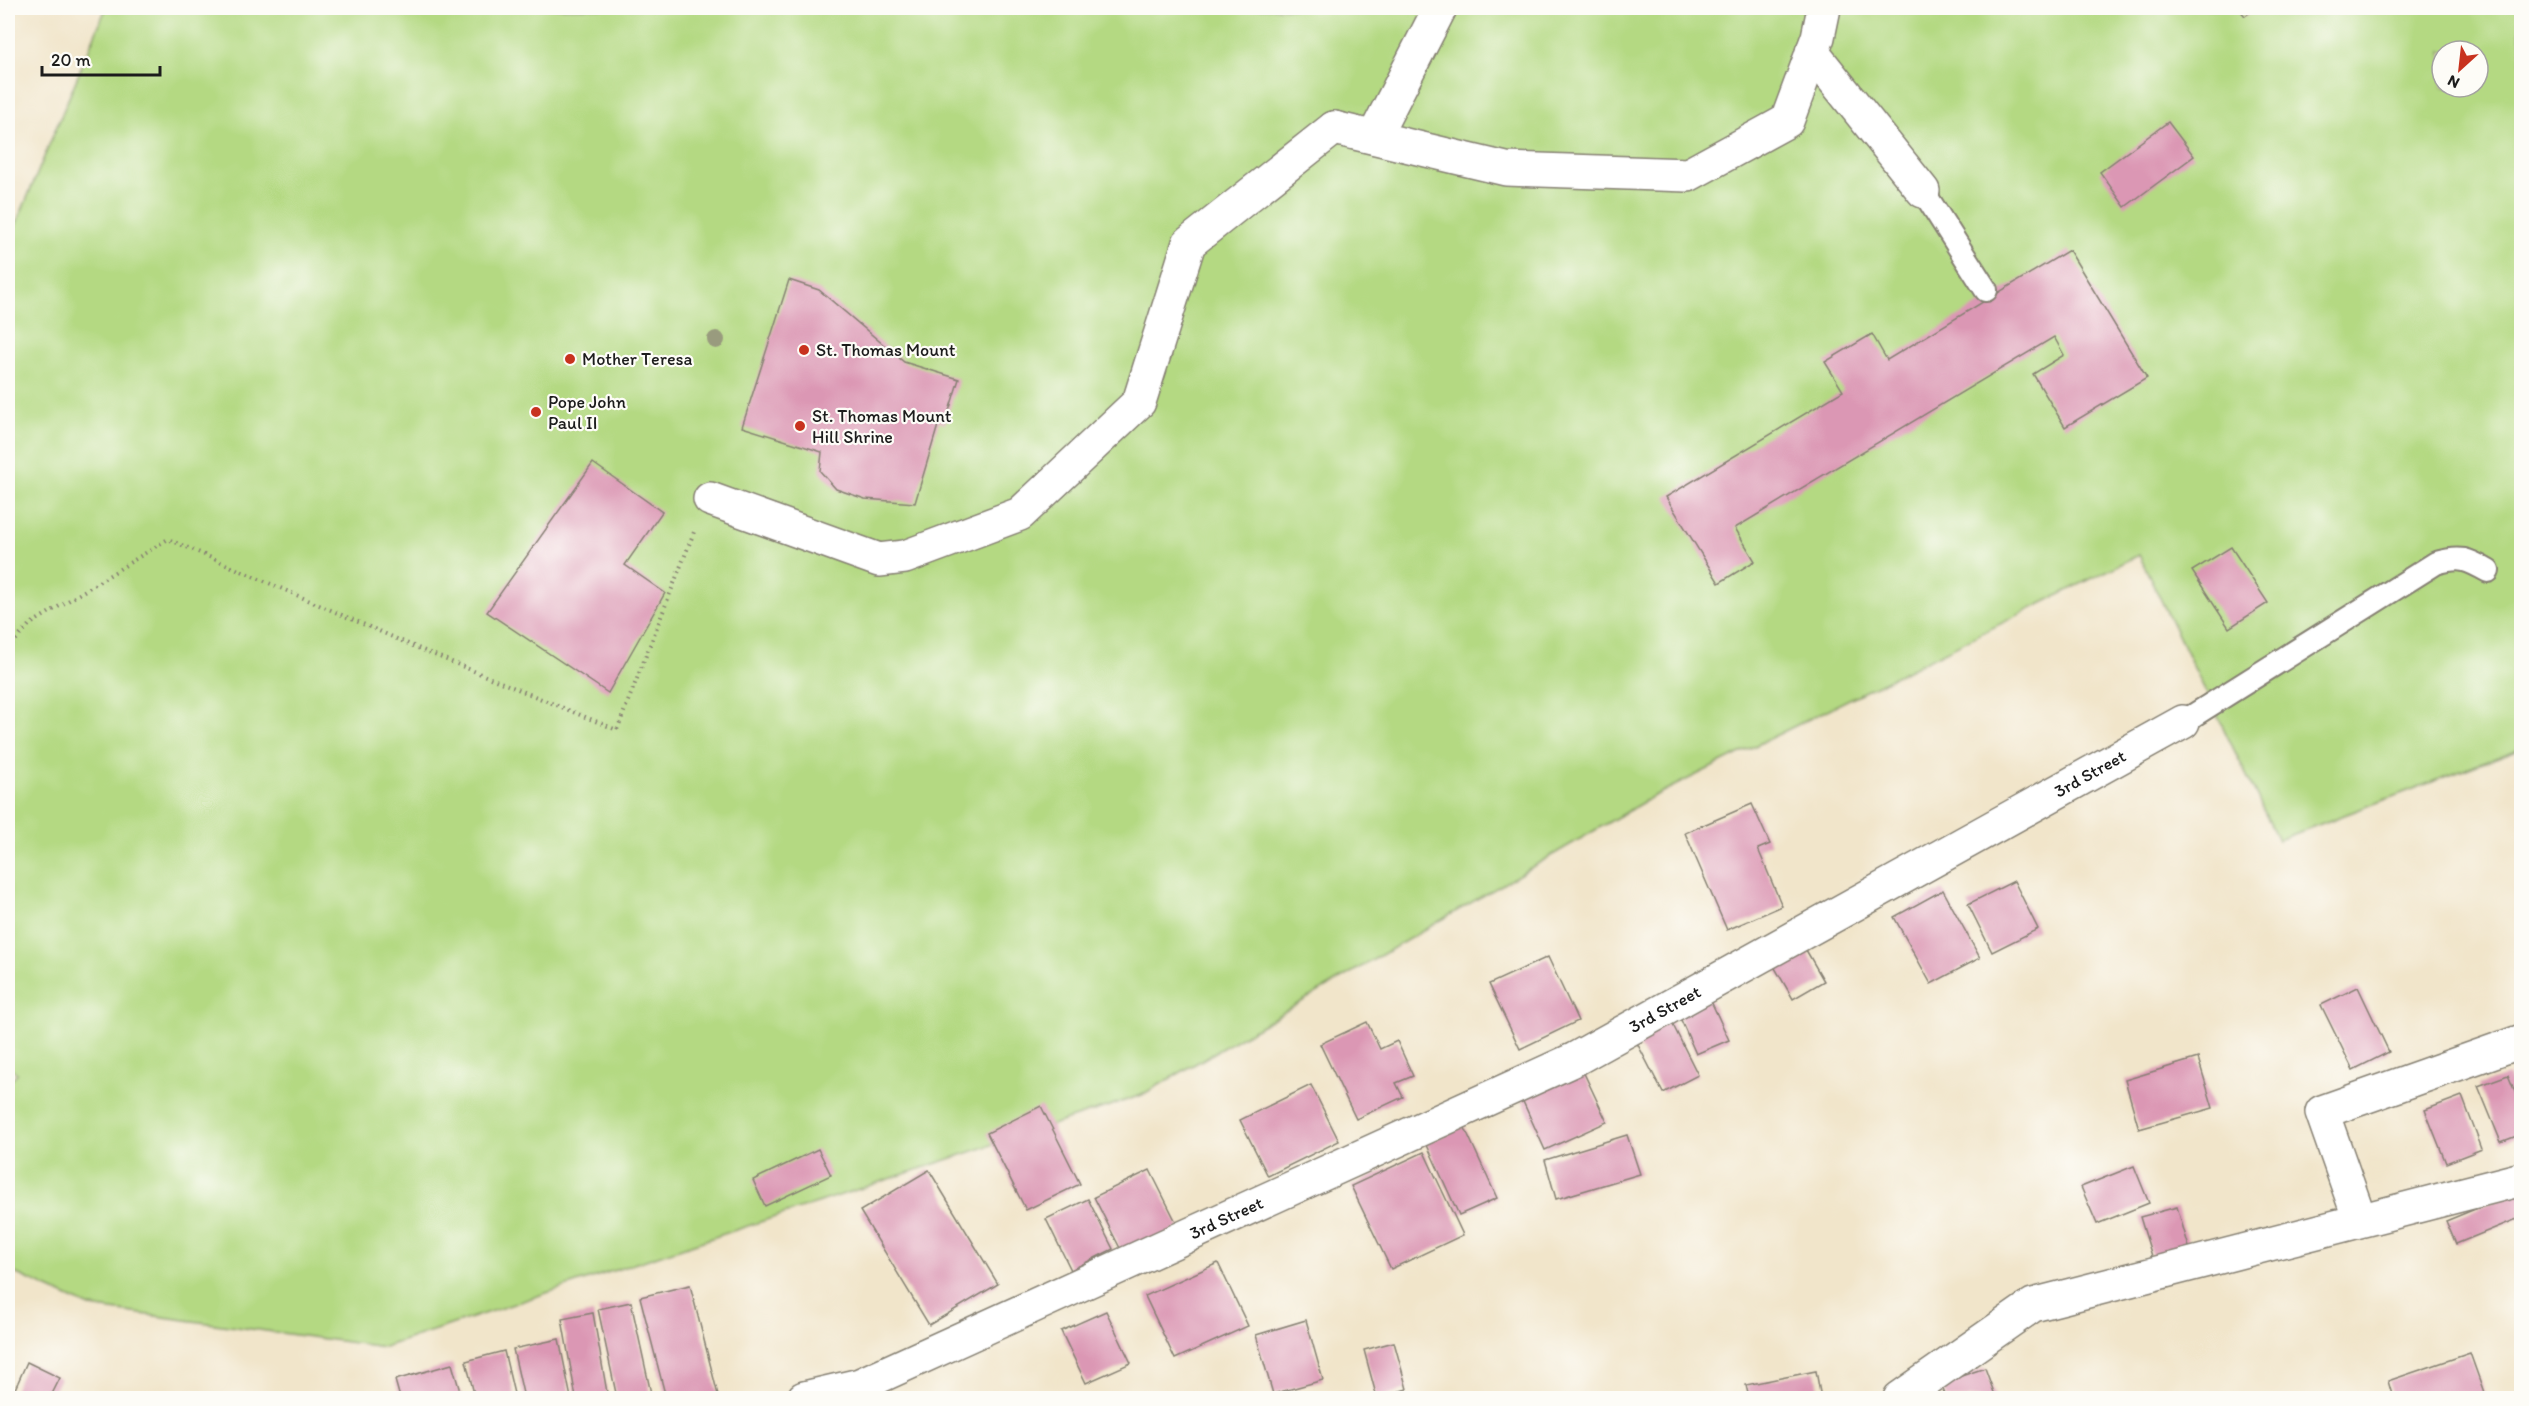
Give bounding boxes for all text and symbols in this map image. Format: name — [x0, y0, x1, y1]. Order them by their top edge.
scale bar — [42, 39, 160, 77]
north arrow — [2430, 39, 2490, 99]
text: 20 m — [51, 49, 91, 71]
text: N — [2444, 71, 2463, 93]
place label: St. Thomas Mount — [816, 339, 956, 361]
marker: St. Thomas Mount — [797, 343, 811, 357]
place label: Mother Teresa — [582, 348, 693, 370]
marker: Mother Teresa — [563, 352, 577, 366]
place label: Pope John Paul II — [548, 391, 626, 434]
marker: Pope John Paul II — [529, 405, 543, 419]
place label: St. Thomas Mount Hill Shrine — [812, 405, 952, 448]
marker: St. Thomas Mount Hill Shrine — [793, 419, 807, 433]
street label: 3rd Street — [2050, 745, 2130, 802]
street label: 3rd Street — [1625, 980, 1705, 1038]
street label: 3rd Street — [1186, 1192, 1267, 1244]

